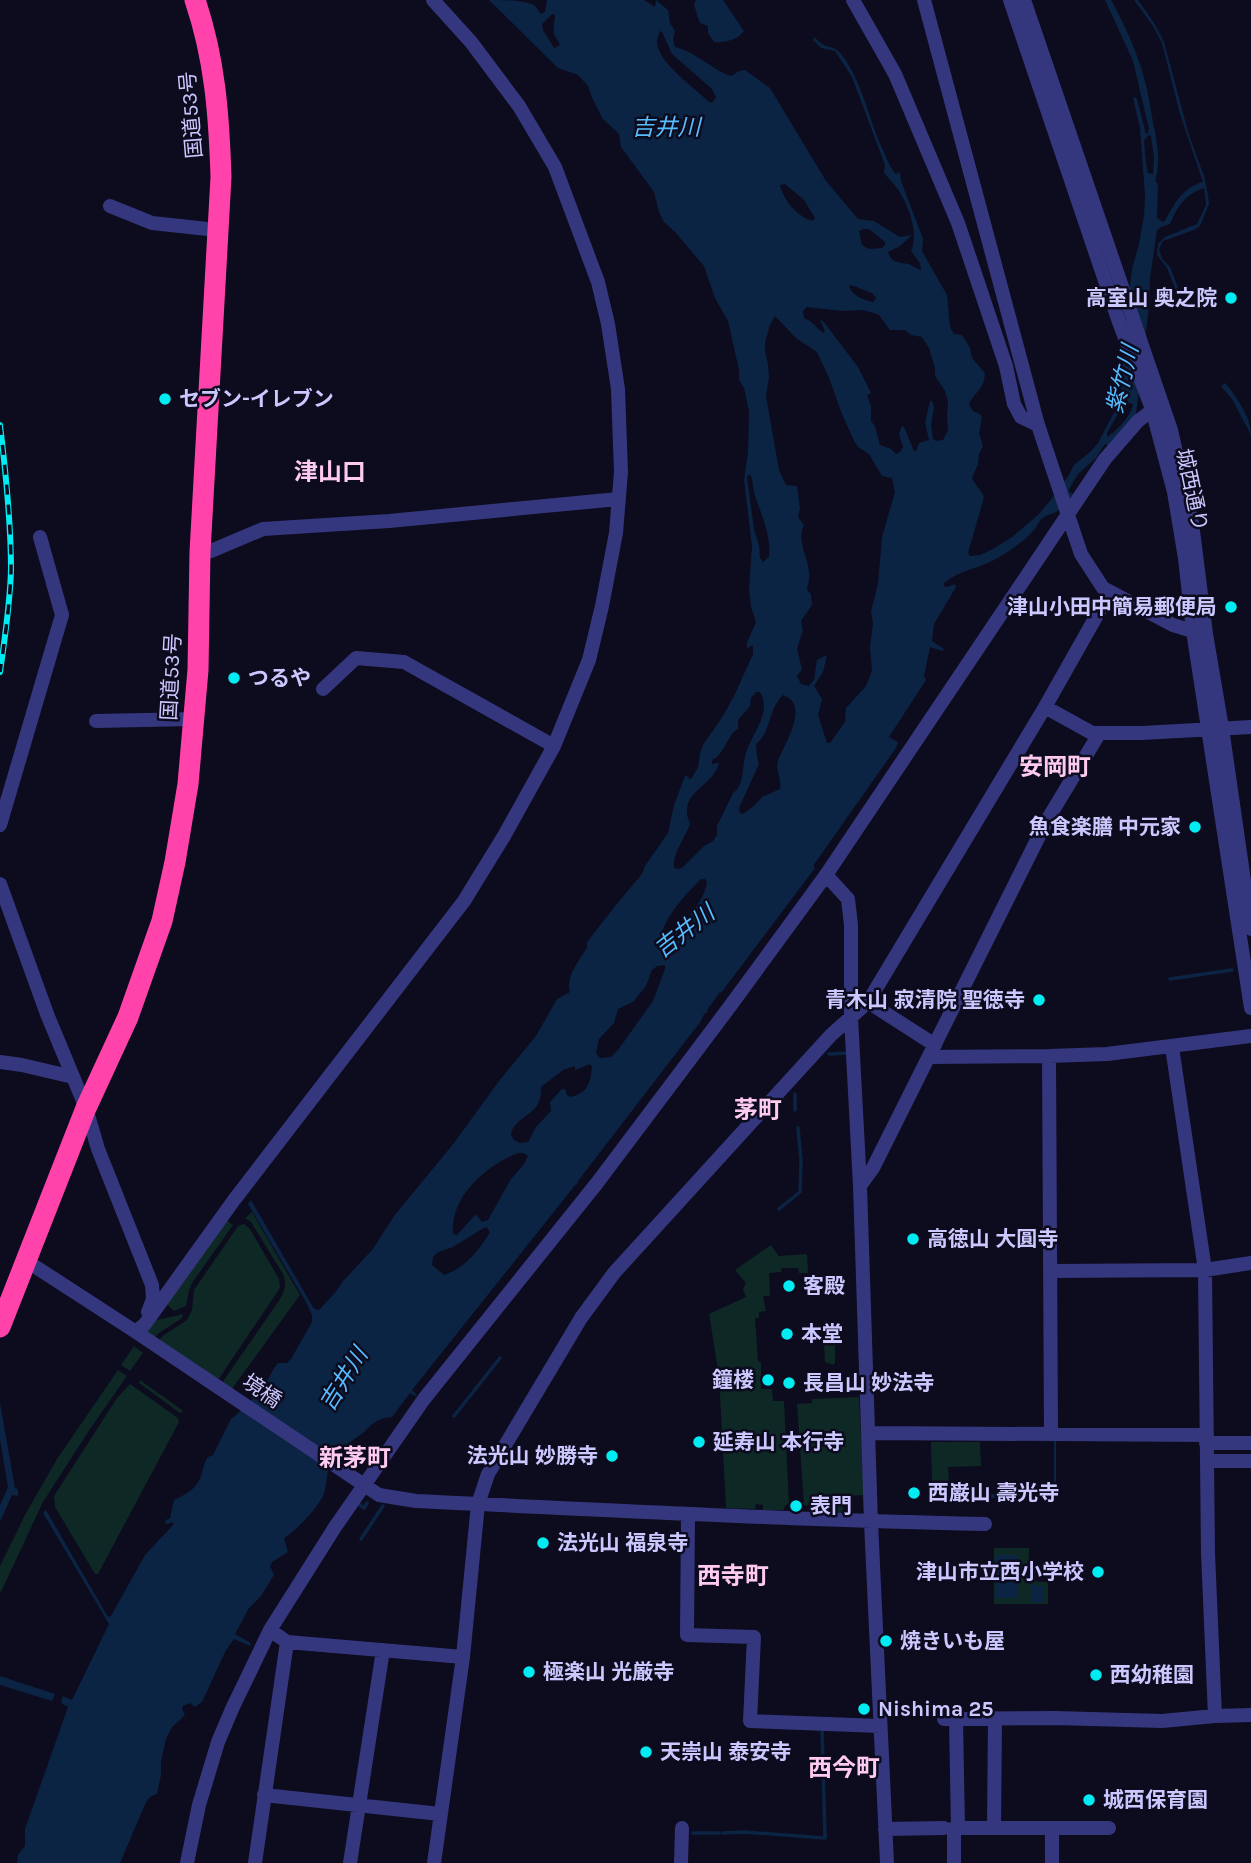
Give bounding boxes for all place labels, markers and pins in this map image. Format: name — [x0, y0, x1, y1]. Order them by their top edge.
place label: 高室山 奥之院 — [1086, 286, 1217, 310]
marker: 高室山 奥之院 — [1223, 290, 1239, 306]
place label: セブン-イレブン — [179, 387, 334, 411]
marker: セブン-イレブン — [157, 391, 173, 407]
place label: 津山小田中簡易郵便局 — [1007, 595, 1217, 619]
marker: 津山小田中簡易郵便局 — [1223, 599, 1239, 615]
place label: つるや — [248, 666, 311, 690]
marker: つるや — [226, 670, 242, 686]
place label: 魚食楽膳 中元家 — [1029, 815, 1181, 839]
marker: 魚食楽膳 中元家 — [1187, 819, 1203, 835]
place label: 青木山 寂清院 聖徳寺 — [825, 988, 1025, 1012]
marker: 青木山 寂清院 聖徳寺 — [1031, 992, 1047, 1008]
place label: 高徳山 大圓寺 — [927, 1227, 1058, 1251]
marker: 高徳山 大圓寺 — [905, 1231, 921, 1247]
place label: 客殿 — [803, 1274, 845, 1298]
marker: 客殿 — [781, 1278, 797, 1294]
place label: 本堂 — [801, 1322, 843, 1346]
marker: 本堂 — [779, 1326, 795, 1342]
place label: 鐘楼 — [712, 1368, 754, 1392]
place label: 長昌山 妙法寺 — [803, 1371, 934, 1395]
marker: 鐘楼 — [760, 1372, 776, 1388]
marker: 長昌山 妙法寺 — [781, 1375, 797, 1391]
place label: 延寿山 本行寺 — [713, 1430, 844, 1454]
marker: 延寿山 本行寺 — [691, 1434, 707, 1450]
place label: 法光山 妙勝寺 — [467, 1444, 598, 1468]
marker: 法光山 妙勝寺 — [604, 1448, 620, 1464]
place label: 西巌山 壽光寺 — [928, 1481, 1059, 1505]
marker: 西巌山 壽光寺 — [906, 1485, 922, 1501]
place label: 表門 — [810, 1494, 852, 1518]
marker: 表門 — [788, 1498, 804, 1514]
place label: 法光山 福泉寺 — [557, 1531, 688, 1555]
marker: 法光山 福泉寺 — [535, 1535, 551, 1551]
place label: 津山市立西小学校 — [916, 1560, 1084, 1584]
marker: 津山市立西小学校 — [1090, 1564, 1106, 1580]
place label: 焼きいも屋 — [900, 1629, 1005, 1653]
marker: 焼きいも屋 — [878, 1633, 894, 1649]
place label: 極楽山 光厳寺 — [543, 1660, 674, 1684]
place label: 西幼稚園 — [1110, 1663, 1194, 1687]
marker: 極楽山 光厳寺 — [521, 1664, 537, 1680]
marker: 西幼稚園 — [1088, 1667, 1104, 1683]
place label: Nishima 25 — [878, 1697, 993, 1721]
marker: Nishima 25 — [856, 1701, 872, 1717]
place label: 天崇山 泰安寺 — [660, 1740, 791, 1764]
marker: 天崇山 泰安寺 — [638, 1744, 654, 1760]
place label: 城西保育園 — [1103, 1788, 1208, 1812]
marker: 城西保育園 — [1081, 1792, 1097, 1808]

